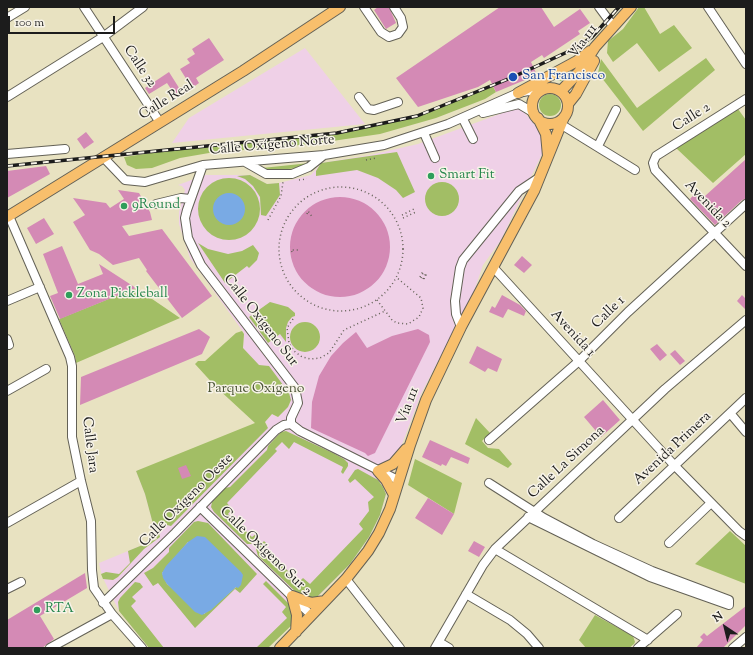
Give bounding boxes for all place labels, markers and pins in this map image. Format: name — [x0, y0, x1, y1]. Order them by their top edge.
place label: San Francisco — [522, 69, 605, 85]
marker: San Francisco — [507, 71, 519, 83]
place label: Smart Fit — [439, 168, 494, 184]
marker: Smart Fit — [426, 171, 436, 181]
place label: 9Round — [132, 198, 180, 214]
marker: 9Round — [119, 201, 129, 211]
place label: Zona Pickleball — [77, 287, 168, 303]
marker: Zona Pickleball — [64, 290, 74, 300]
place label: RTA — [45, 602, 74, 618]
marker: RTA — [32, 605, 42, 615]

